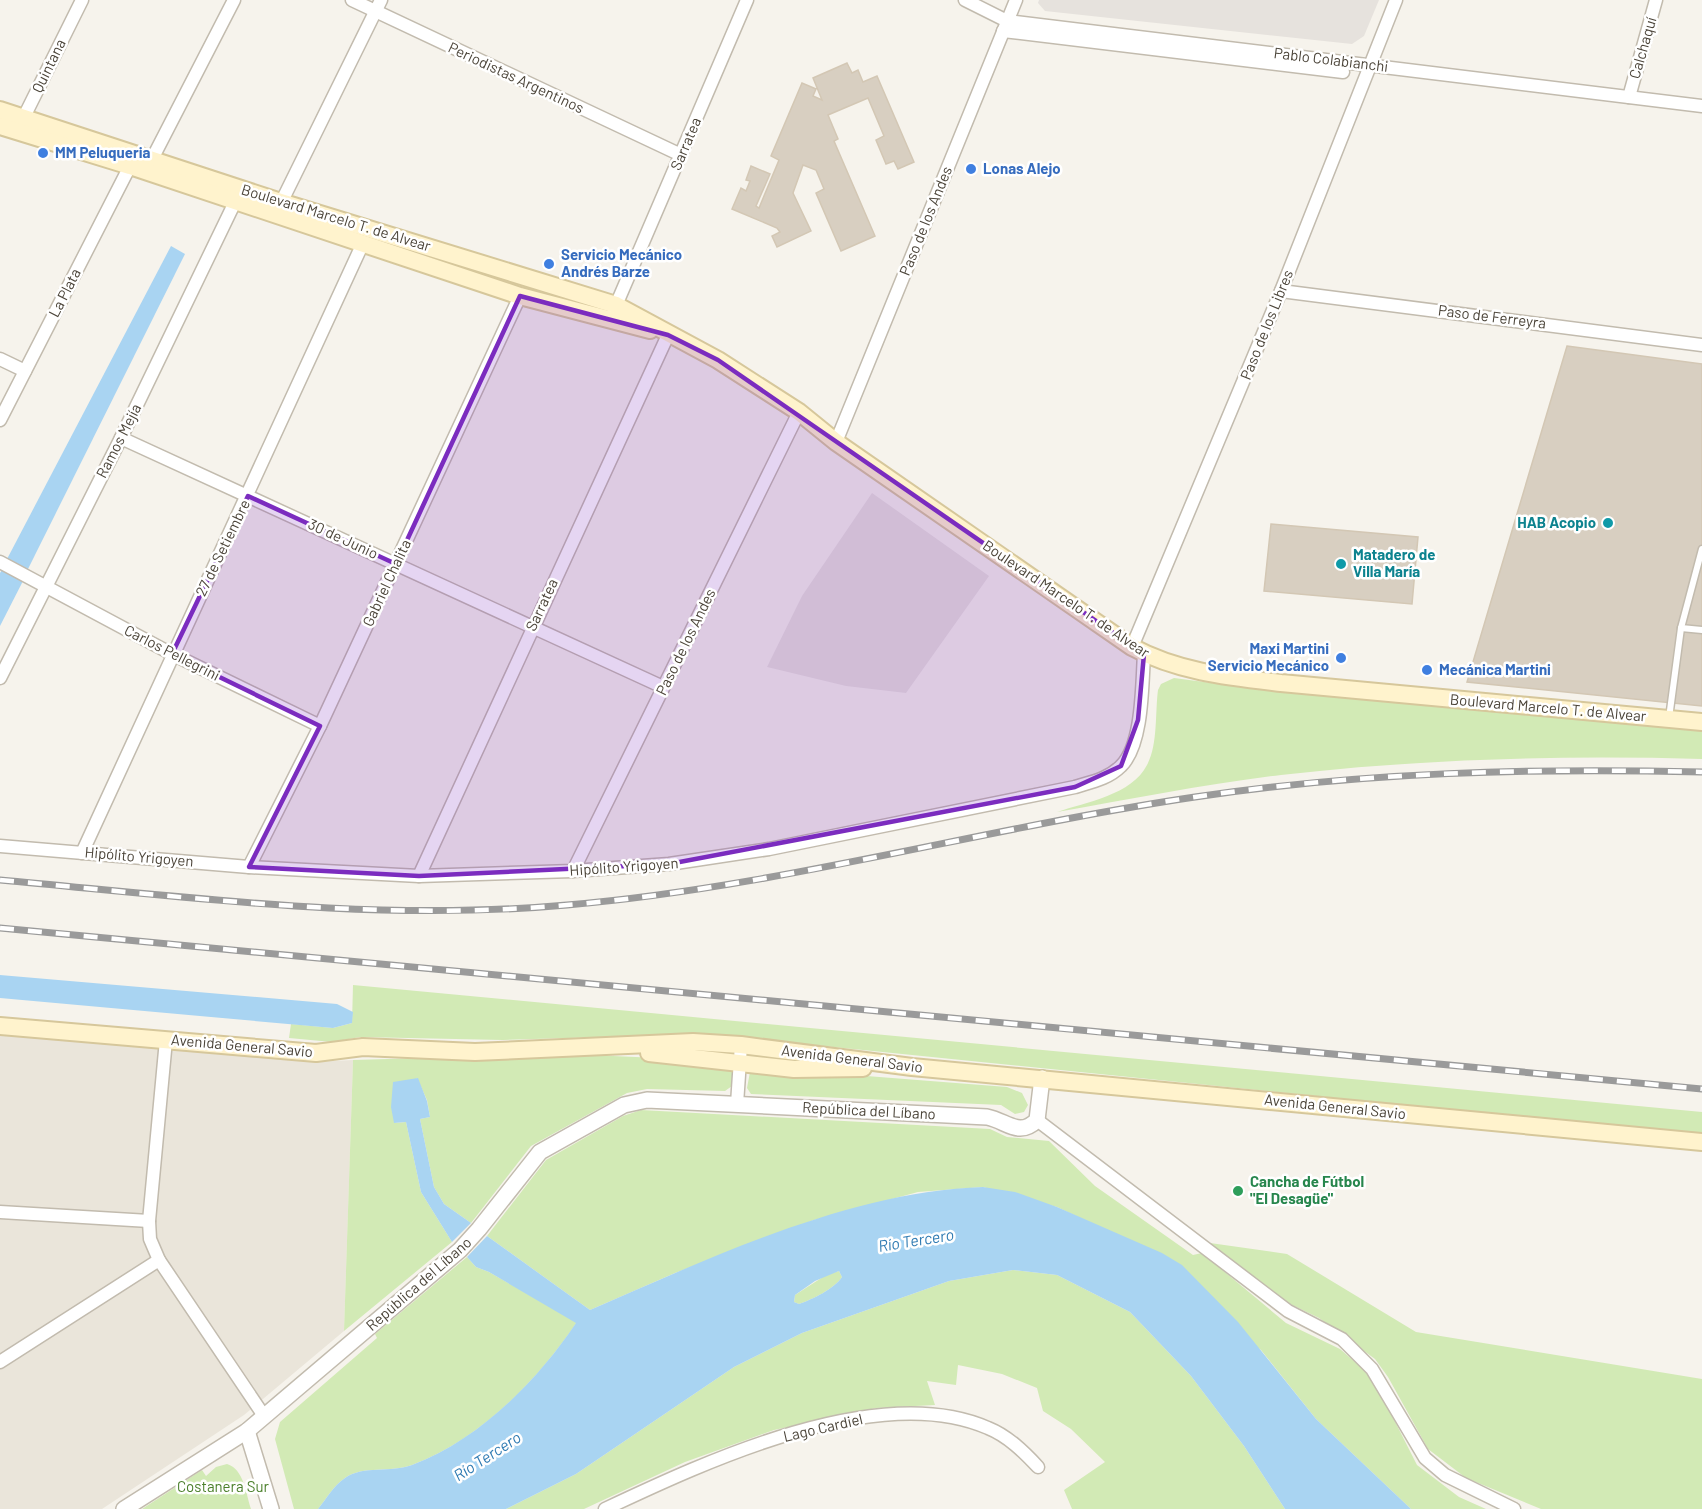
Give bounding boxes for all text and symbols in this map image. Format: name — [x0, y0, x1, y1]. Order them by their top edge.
street label: Calchaquí — [1625, 15, 1659, 81]
street label: Quintana — [27, 36, 69, 95]
street label: Periodistas Argentinos — [446, 38, 587, 116]
street label: Pablo Colabianchi — [1273, 43, 1389, 75]
street label: Sarratea — [666, 114, 704, 173]
place label: MM Peluqueria — [55, 143, 150, 161]
marker: MM Peluqueria — [36, 146, 50, 160]
place label: Lonas Alejo — [983, 159, 1061, 177]
marker: Lonas Alejo — [964, 162, 978, 176]
street label: Paso de los Andes — [895, 163, 955, 278]
street label: Boulevard Marcelo T. de Alvear — [239, 180, 434, 255]
place label: Servicio Mecánico Andrés Barze — [561, 245, 682, 280]
marker: Servicio Mecánico Andrés Barze — [542, 257, 556, 271]
street label: La Plata — [44, 265, 84, 320]
street label: Paso de los Libres — [1236, 267, 1296, 382]
street label: Paso de Ferreyra — [1437, 300, 1547, 332]
street label: Ramos Mejía — [92, 400, 144, 481]
street label: 27 de Setiembre — [191, 496, 253, 599]
place label: HAB Acopio — [1517, 513, 1596, 531]
street label: 30 de Junio — [306, 514, 381, 562]
marker: HAB Acopio — [1601, 516, 1615, 530]
street label: Gabriel Chalita — [358, 536, 414, 629]
street label: Boulevard Marcelo T. de Alvear — [980, 536, 1154, 661]
place label: Matadero de Villa María — [1353, 545, 1435, 580]
marker: Matadero de Villa María — [1334, 557, 1348, 571]
street label: Sarratea — [521, 576, 561, 634]
street label: Paso de los Andes — [652, 585, 719, 698]
street label: Carlos Pellegrini — [122, 620, 223, 684]
place label: Maxi Martini Servicio Mecánico — [1208, 639, 1329, 674]
marker: Maxi Martini Servicio Mecánico — [1334, 651, 1348, 665]
place label: Mecánica Martini — [1439, 660, 1551, 678]
marker: Mecánica Martini — [1420, 663, 1434, 677]
street label: Boulevard Marcelo T. de Alvear — [1449, 689, 1648, 725]
street label: Hipólito Yrigoyen — [84, 842, 194, 870]
street label: Hipólito Yrigoyen — [569, 853, 679, 879]
street label: Avenida General Savio — [170, 1030, 314, 1060]
street label: Avenida General Savio — [780, 1040, 924, 1076]
street label: Avenida General Savio — [1263, 1090, 1407, 1122]
street label: República del Líbano — [802, 1098, 936, 1122]
place label: Cancha de Fútbol "El Desagüe" — [1250, 1172, 1364, 1207]
marker: Cancha de Fútbol "El Desagüe" — [1231, 1184, 1245, 1198]
water label: Río Tercero — [877, 1224, 955, 1255]
street label: República del Líbano — [362, 1233, 475, 1334]
street label: Lago Cardiel — [781, 1409, 864, 1445]
water label: Río Tercero — [450, 1427, 524, 1484]
park label: Costanera Sur — [177, 1477, 269, 1495]

